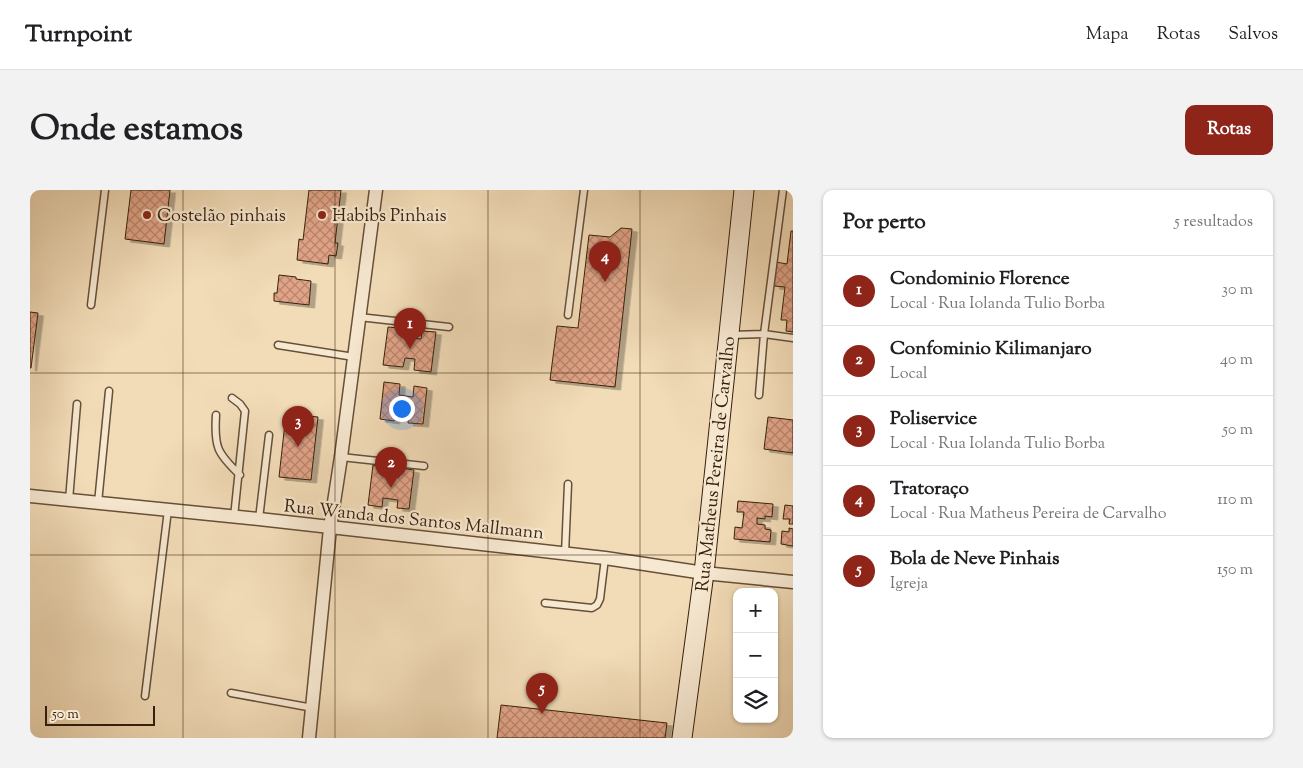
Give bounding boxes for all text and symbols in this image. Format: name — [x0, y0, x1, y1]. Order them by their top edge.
text: Turnpoint — [25, 18, 132, 52]
text: Mapa — [1086, 22, 1129, 48]
text: Rotas — [1157, 22, 1200, 48]
text: Salvos — [1228, 22, 1278, 48]
text: Onde estamos — [30, 105, 243, 156]
button: Rotas — [1185, 105, 1273, 155]
place label: Costelão pinhais — [157, 204, 286, 230]
place label: Habibs Pinhais — [332, 204, 447, 230]
text: Por perto — [843, 208, 926, 238]
marker: Costelão pinhais — [141, 209, 153, 221]
marker: Habibs Pinhais — [316, 209, 328, 221]
text: 5 resultados — [1174, 211, 1253, 234]
pin: 4 — [589, 241, 621, 282]
text: Condominio Florence — [890, 266, 1070, 293]
text: 1 — [856, 279, 862, 302]
text: 30 m — [1222, 279, 1253, 302]
text: Local · Rua Iolanda Tulio Borba — [890, 293, 1105, 316]
pin: 1 — [394, 308, 426, 349]
street label: Rua Matheus Pereira de Carvalho — [691, 335, 743, 593]
text: Confominio Kilimanjaro — [890, 336, 1092, 363]
text: 2 — [855, 349, 863, 372]
text: 40 m — [1220, 349, 1253, 372]
text: Local — [890, 363, 927, 386]
your location — [389, 396, 415, 422]
pin: 3 — [282, 406, 314, 447]
text: Poliservice — [890, 406, 977, 433]
text: 3 — [856, 419, 862, 442]
text: 50 m — [1222, 419, 1253, 442]
text: Local · Rua Iolanda Tulio Borba — [890, 433, 1105, 456]
pin: 2 — [375, 447, 407, 488]
text: Tratoraço — [890, 476, 969, 503]
text: 4 — [855, 489, 863, 512]
text: 110 m — [1217, 489, 1253, 512]
street label: Rua Wanda dos Santos Mallmann — [282, 494, 545, 548]
text: Local · Rua Matheus Pereira de Carvalho — [890, 503, 1167, 526]
text: Bola de Neve Pinhais — [890, 546, 1059, 573]
text: 5 — [856, 559, 862, 582]
text: 150 m — [1217, 559, 1253, 582]
text: Igreja — [890, 573, 928, 596]
map controls — [733, 588, 778, 723]
button: + — [733, 588, 778, 633]
button: − — [733, 633, 778, 678]
pin: 5 — [526, 673, 558, 714]
button: layers — [733, 678, 778, 723]
scale bar — [45, 703, 155, 726]
text: 50 m — [52, 705, 79, 725]

